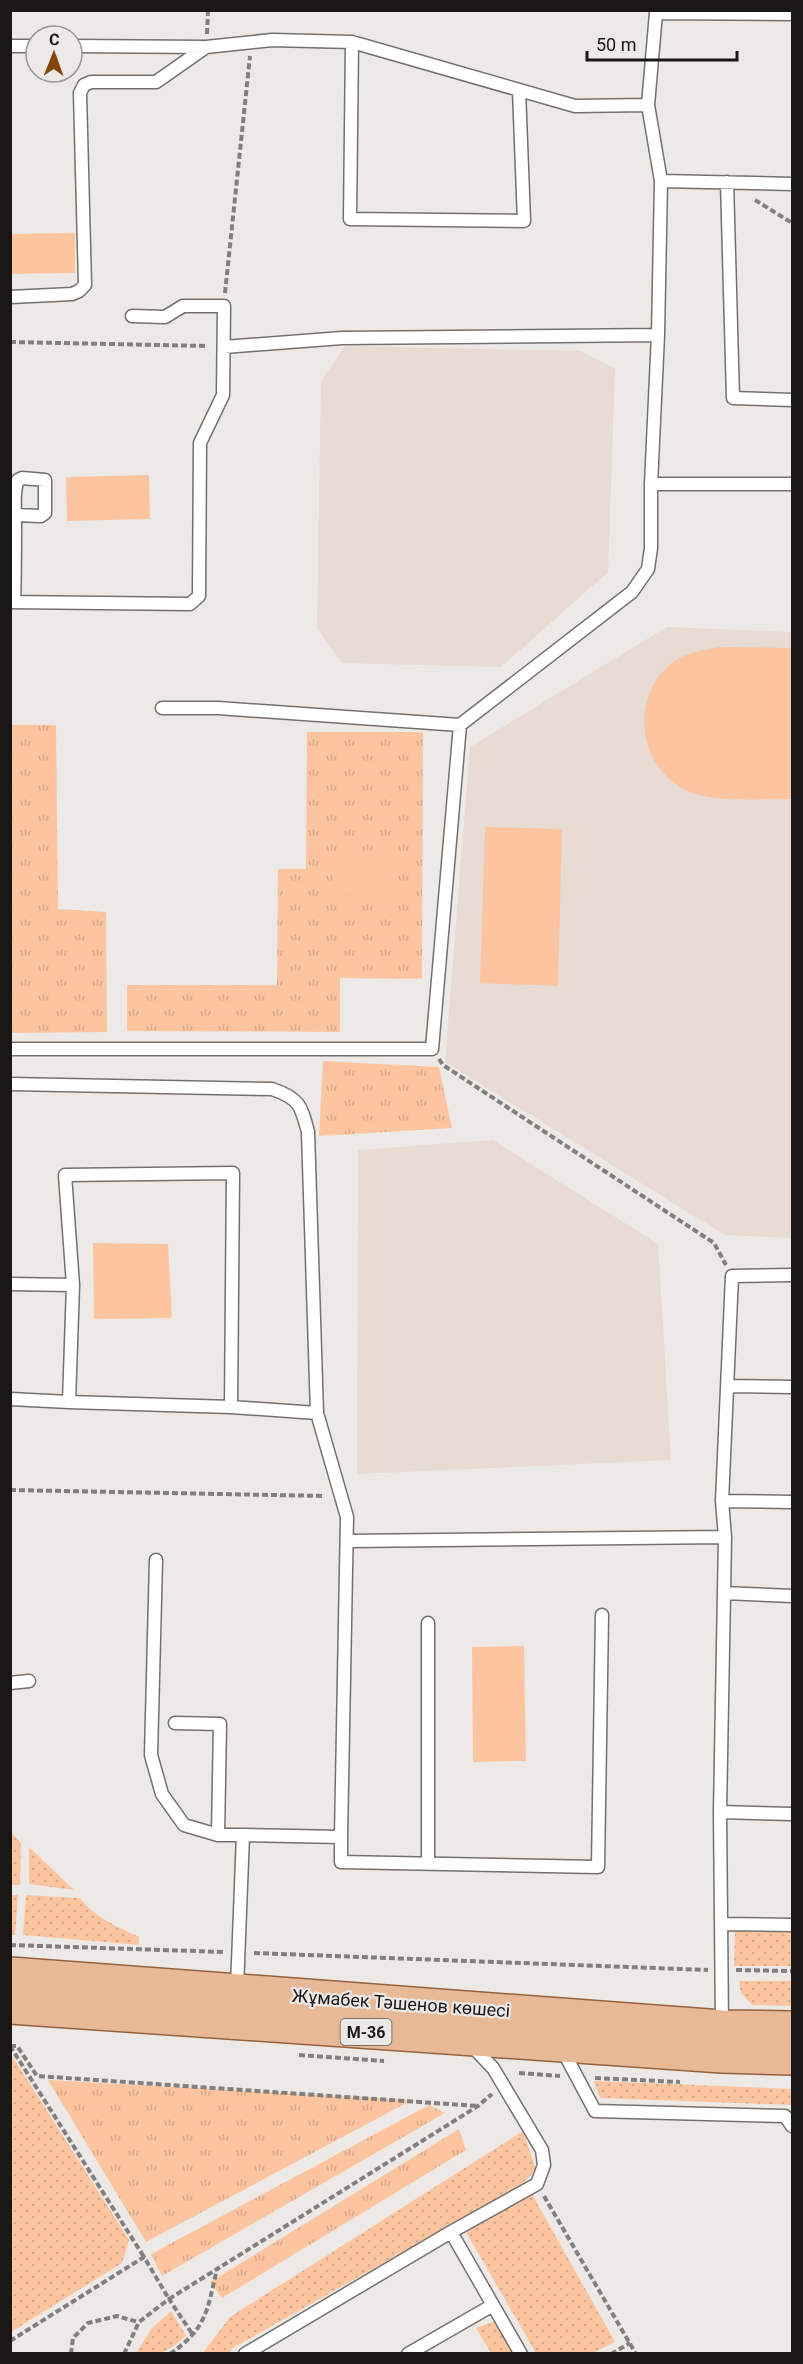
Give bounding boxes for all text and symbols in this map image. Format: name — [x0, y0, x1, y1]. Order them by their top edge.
north arrow — [24, 24, 84, 84]
scale bar — [587, 24, 737, 62]
text: С — [49, 30, 60, 49]
text: 50 m — [596, 34, 636, 55]
street label: Жұмабек Тәшенов көшесі — [291, 1985, 511, 2021]
road number: M-36 — [340, 2019, 392, 2045]

